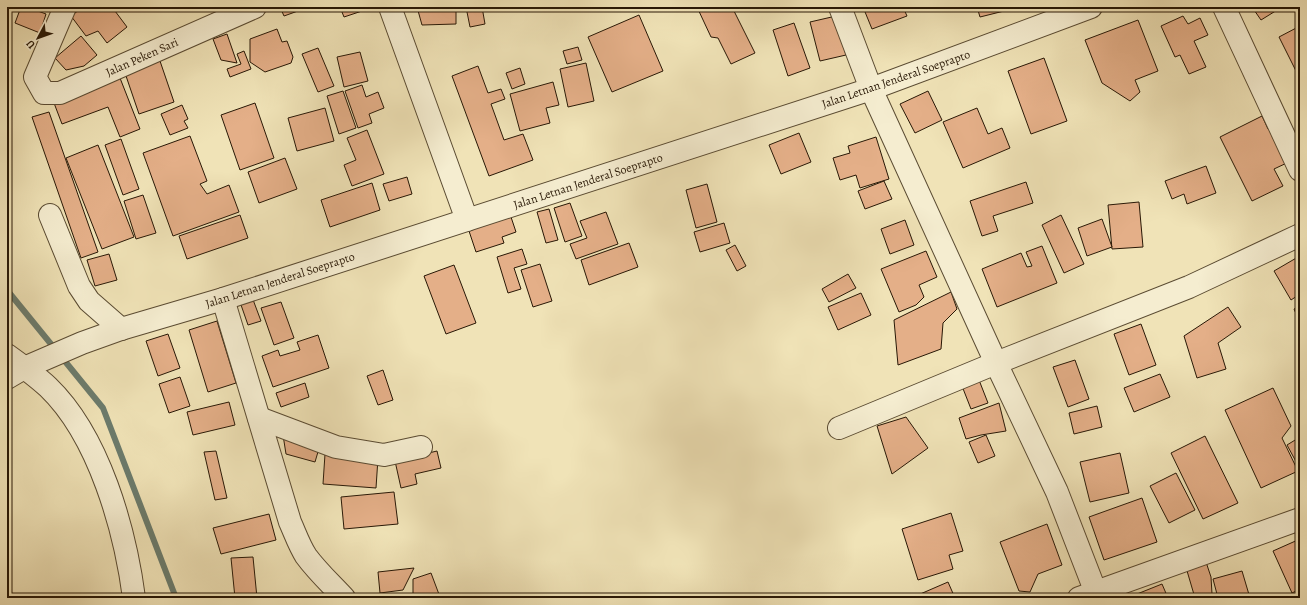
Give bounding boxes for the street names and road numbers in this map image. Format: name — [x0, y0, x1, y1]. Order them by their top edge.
street label: Jalan Peken Sari — [103, 34, 181, 80]
street label: Jalan Letnan Jenderal Soeprapto — [820, 46, 972, 112]
street label: Jalan Letnan Jenderal Soeprapto — [511, 149, 665, 213]
street label: Jalan Letnan Jenderal Soeprapto — [203, 248, 357, 312]

